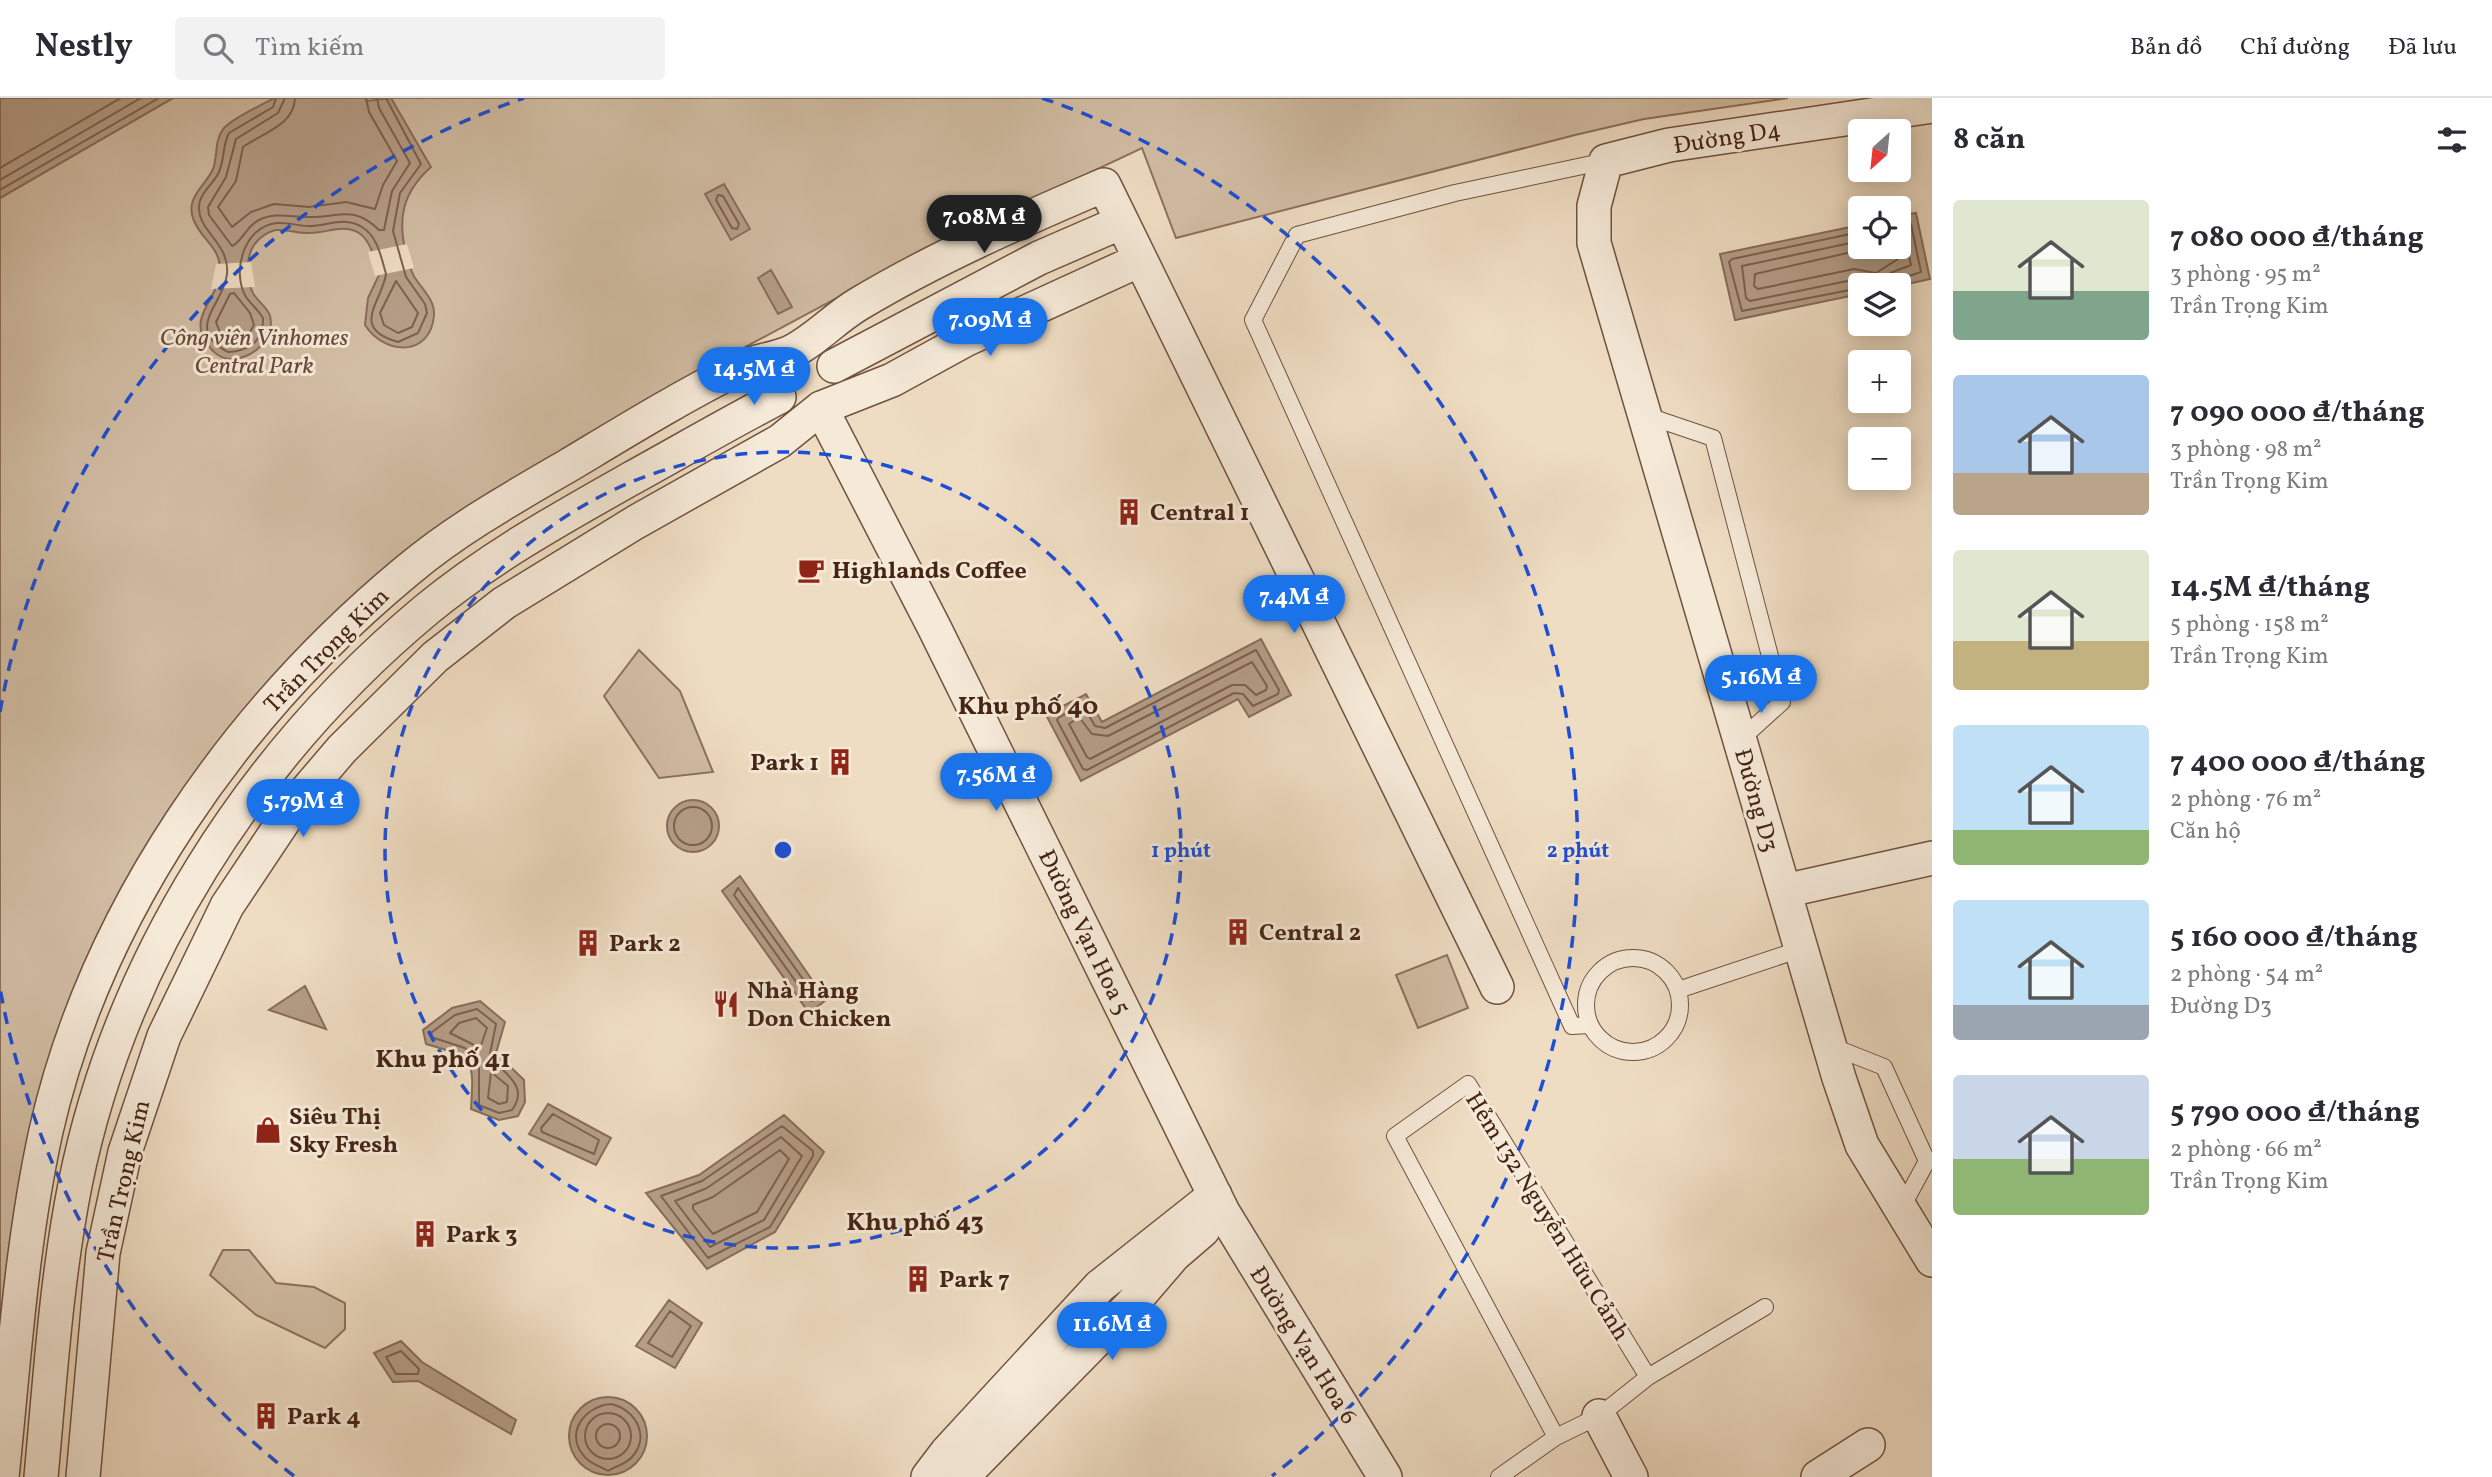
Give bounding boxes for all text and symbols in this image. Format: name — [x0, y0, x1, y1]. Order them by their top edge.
search box — [175, 17, 665, 80]
text: Nestly — [35, 25, 133, 71]
icon: search — [199, 29, 237, 67]
text: Tìm kiếm — [255, 30, 364, 66]
text: Bản đồ — [2130, 31, 2202, 65]
text: Chỉ đường — [2240, 31, 2350, 65]
text: Đã lưu — [2388, 31, 2457, 65]
street label: Đường D4 — [1671, 114, 1783, 164]
north arrow — [1848, 119, 1911, 182]
map controls — [1848, 119, 1911, 490]
text: 8 căn — [1953, 119, 2025, 161]
icon: filters — [2433, 121, 2471, 159]
pin: 7.08M ₫ — [919, 195, 1049, 255]
button: locate — [1848, 196, 1911, 259]
text: 7.08M ₫ — [943, 202, 1025, 234]
text: 7 080 000 ₫/tháng — [2170, 217, 2424, 259]
icon: home — [2009, 228, 2093, 312]
text: 3 phòng · 95 m² — [2170, 259, 2321, 291]
button: layers — [1848, 273, 1911, 336]
text: Trần Trọng Kim — [2170, 291, 2329, 323]
pin: 7.09M ₫ — [925, 299, 1055, 358]
text: 7.09M ₫ — [948, 305, 1032, 337]
park label: Công viên Vinhomes Central Park — [160, 322, 349, 384]
pin: 14.5M ₫ — [689, 348, 819, 407]
button: + — [1848, 350, 1911, 413]
text: 14.5M ₫ — [713, 354, 795, 386]
text: 7 090 000 ₫/tháng — [2170, 392, 2425, 434]
icon: home — [2009, 403, 2093, 487]
button: − — [1848, 427, 1911, 490]
text: 3 phòng · 98 m² — [2170, 434, 2322, 466]
text: Trần Trọng Kim — [2170, 466, 2329, 498]
building icon: Central 1 — [1114, 497, 1144, 527]
place label: Central 1 — [1150, 497, 1249, 531]
cafe icon: Highlands Coffee — [796, 555, 826, 585]
place label: Highlands Coffee — [832, 555, 1027, 589]
text: 14.5M ₫/tháng — [2170, 567, 2370, 609]
pin: 7.4M ₫ — [1237, 575, 1351, 635]
icon: home — [2009, 578, 2093, 662]
street label: Trần Trọng Kim — [257, 581, 398, 722]
text: 7.4M ₫ — [1259, 582, 1329, 614]
text: 5 phòng · 158 m² — [2170, 609, 2329, 641]
text: Trần Trọng Kim — [2170, 641, 2329, 673]
pin: 5.16M ₫ — [1696, 656, 1826, 715]
text: 5.16M ₫ — [1721, 662, 1801, 694]
district label: Khu phố 40 — [958, 689, 1098, 725]
text: 7 400 000 ₫/tháng — [2170, 742, 2426, 784]
street label: Đường D3 — [1724, 745, 1786, 856]
place label: Park 1 — [750, 747, 819, 781]
building icon: Park 1 — [825, 747, 855, 777]
icon: home — [2009, 753, 2093, 837]
pin: 7.56M ₫ — [931, 754, 1061, 813]
text: 7.56M ₫ — [956, 760, 1036, 792]
pin: 5.79M ₫ — [238, 780, 368, 839]
text: 2 phòng · 76 m² — [2170, 784, 2321, 816]
text: 5.79M ₫ — [263, 786, 343, 818]
text: Căn hộ — [2170, 816, 2241, 848]
text: 1 phút — [1151, 837, 1211, 866]
text: 2 phút — [1547, 837, 1609, 866]
centre of rings — [771, 838, 795, 862]
street label: Đường Vạn Hoa 5 — [1028, 844, 1138, 1021]
building icon: Central 2 — [1223, 917, 1253, 947]
place label: Central 2 — [1259, 917, 1361, 951]
text: 5 160 000 ₫/tháng — [2170, 917, 2418, 959]
building icon: Park 2 — [573, 928, 603, 958]
place label: Park 2 — [609, 928, 681, 962]
icon: home — [2009, 928, 2093, 1012]
text: 2 phòng · 54 m² — [2170, 959, 2323, 991]
place label: Nhà Hàng Don Chicken — [747, 975, 891, 1037]
restaurant icon: Nhà Hàng Don Chicken — [711, 989, 741, 1019]
text: Đường D3 — [2170, 991, 2272, 1023]
district label: Khu phố 41 — [375, 1042, 511, 1078]
street label: Hẻm 132 Nguyễn Hữu Cảnh — [1456, 1086, 1637, 1348]
text: 5 790 000 ₫/tháng — [2170, 1092, 2420, 1134]
street label: Trần Trọng Kim — [90, 1097, 160, 1266]
place label: Siêu Thị Sky Fresh — [289, 1101, 398, 1163]
icon: home — [2009, 1103, 2093, 1187]
shop icon: Siêu Thị Sky Fresh — [253, 1115, 283, 1145]
text: 2 phòng · 66 m² — [2170, 1134, 2322, 1166]
text: Trần Trọng Kim — [2170, 1166, 2329, 1198]
district label: Khu phố 43 — [846, 1205, 984, 1241]
building icon: Park 3 — [410, 1219, 440, 1249]
place label: Park 3 — [446, 1219, 517, 1253]
street label: Đường Vạn Hoa 6 — [1240, 1260, 1365, 1432]
building icon: Park 7 — [903, 1264, 933, 1294]
place label: Park 7 — [939, 1264, 1010, 1298]
pin: 11.6M ₫ — [1047, 1302, 1177, 1362]
text: 11.6M ₫ — [1073, 1309, 1151, 1341]
building icon: Park 4 — [251, 1401, 281, 1431]
place label: Park 4 — [287, 1401, 361, 1435]

